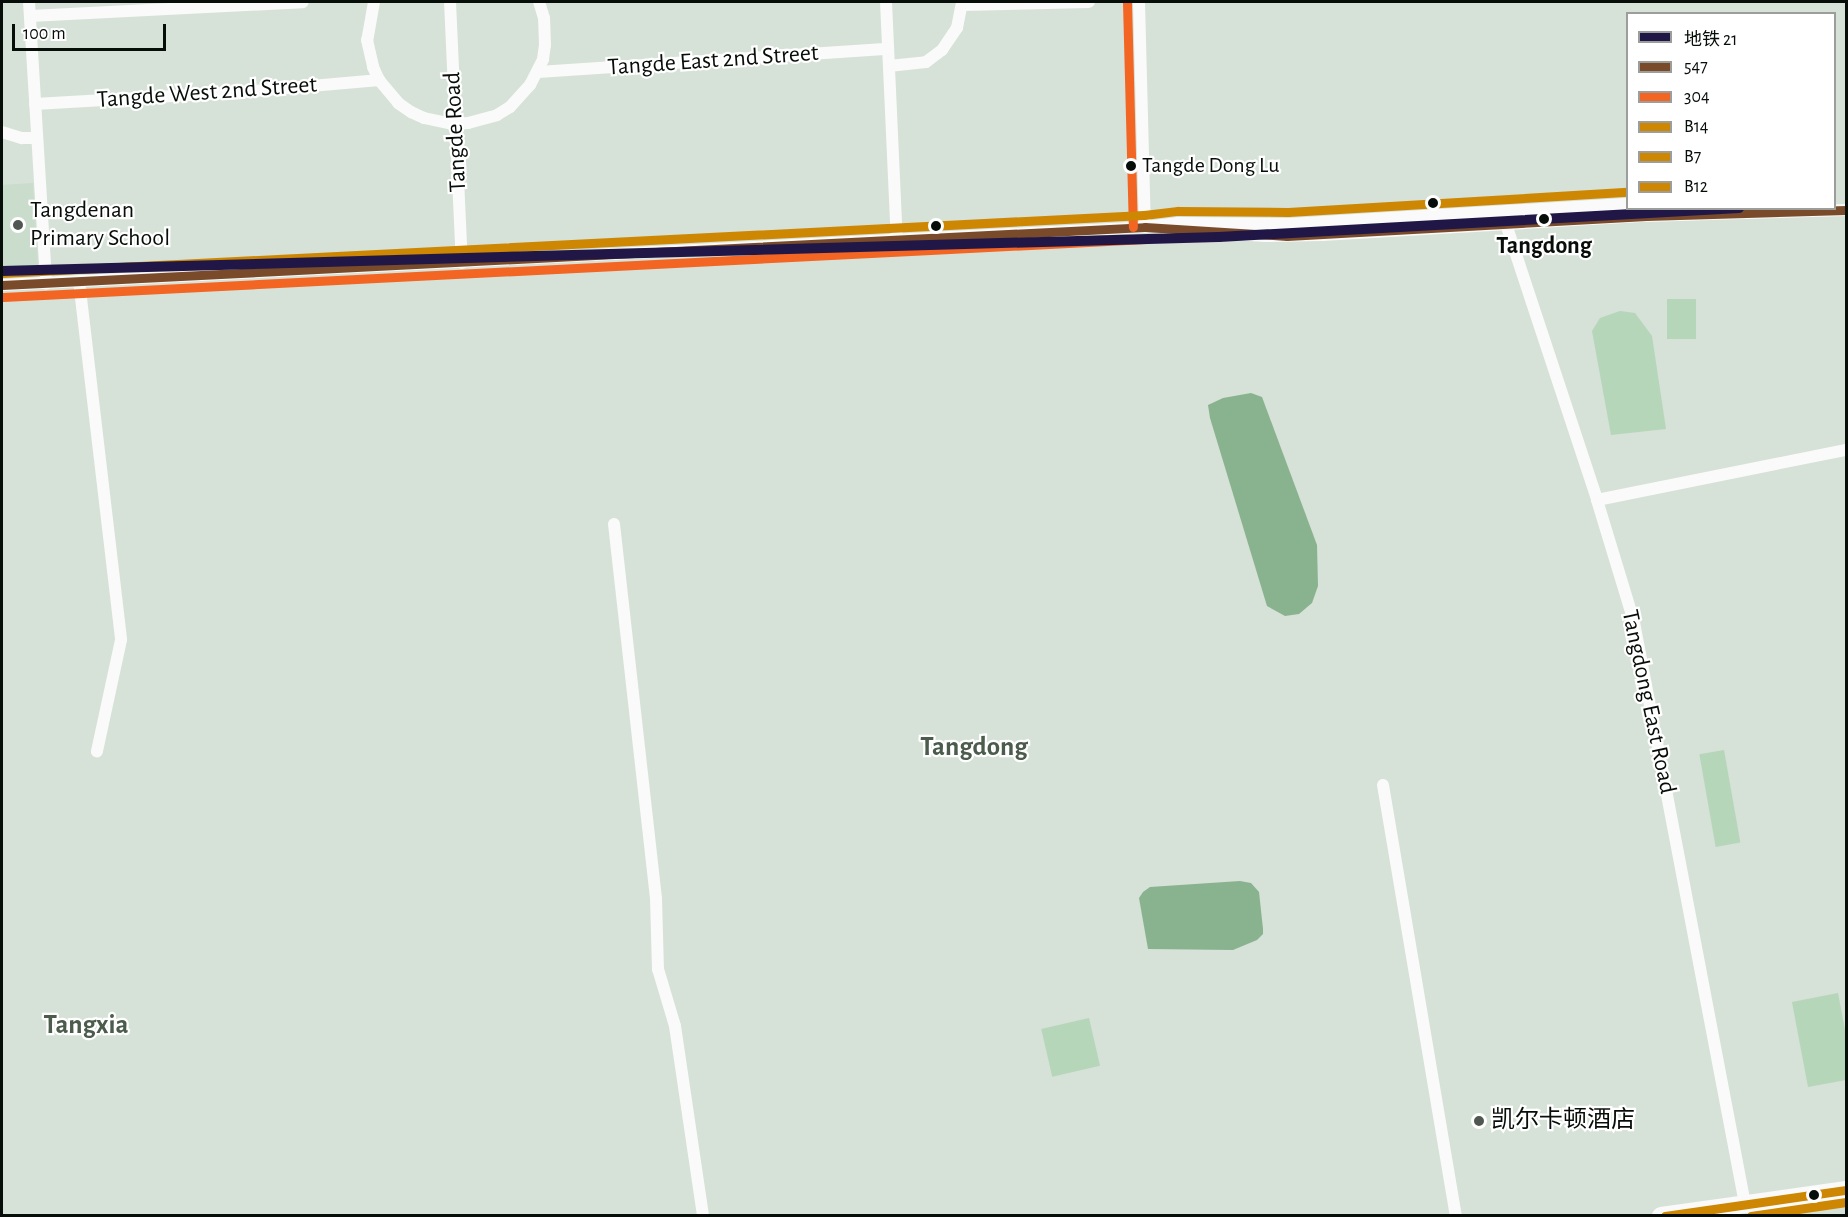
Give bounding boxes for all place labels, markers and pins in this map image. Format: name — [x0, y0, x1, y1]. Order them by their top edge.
place label: Tangde Dong Lu — [1142, 153, 1279, 179]
marker: Tangde Dong Lu — [1125, 160, 1137, 172]
place label: Tangdenan Primary School — [30, 197, 170, 253]
unlabelled marker — [1427, 197, 1439, 209]
marker: Tangdong — [1533, 208, 1555, 230]
marker: Tangdenan Primary School — [11, 218, 25, 232]
unlabelled marker — [930, 220, 942, 232]
place label: Tangdong — [1496, 233, 1592, 261]
place label: 凯尔卡顿酒店 — [1491, 1107, 1635, 1135]
marker: 凯尔卡顿酒店 — [1472, 1114, 1486, 1128]
unlabelled marker — [1808, 1189, 1820, 1201]

